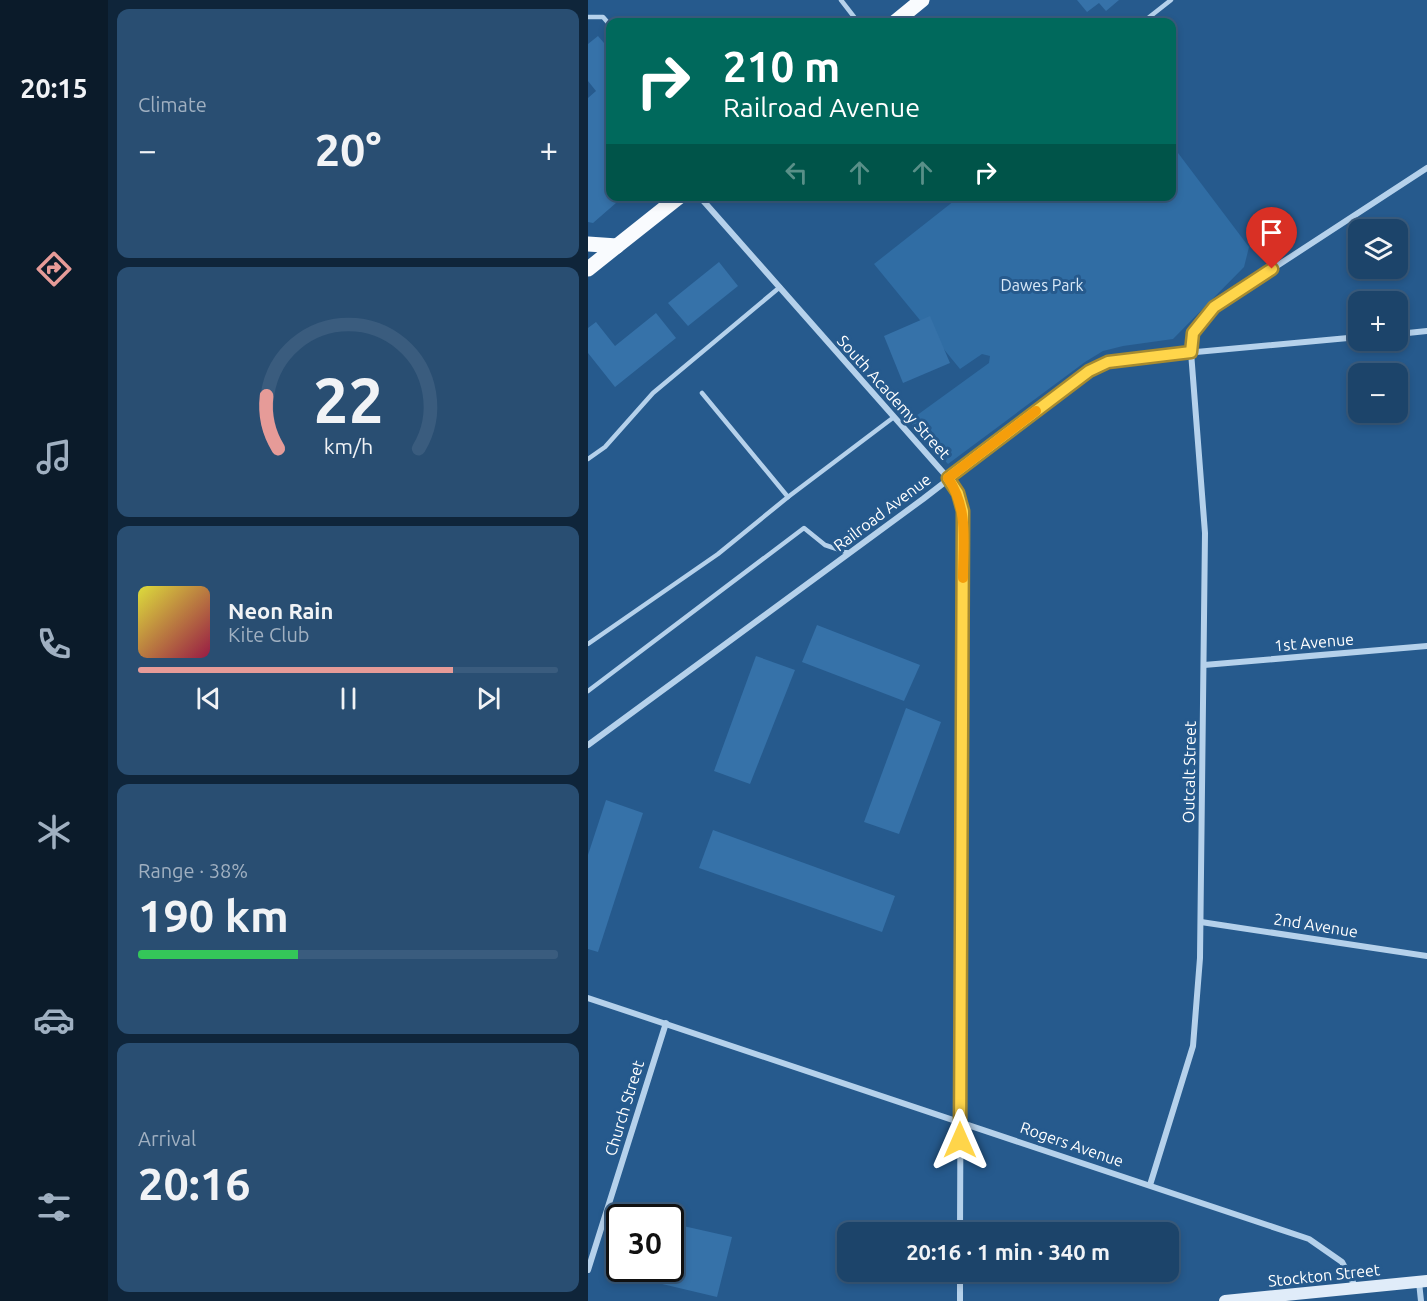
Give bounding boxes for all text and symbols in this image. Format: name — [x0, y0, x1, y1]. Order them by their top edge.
icon: right — [624, 42, 702, 120]
text: 210 m — [723, 43, 840, 90]
text: 20:15 — [20, 73, 88, 103]
text: Railroad Avenue — [723, 92, 920, 122]
text: Climate — [138, 93, 207, 116]
text: 20° — [315, 124, 381, 175]
text: − — [138, 131, 157, 168]
text: + — [539, 131, 558, 168]
icon: left — [780, 156, 813, 189]
icon: ahead — [843, 156, 876, 189]
icon: ahead — [906, 156, 939, 189]
icon: right — [969, 156, 1002, 189]
pin — [1246, 207, 1297, 269]
icon: arrive — [1255, 216, 1288, 249]
map controls — [1348, 219, 1408, 423]
button: layers — [1348, 219, 1408, 279]
icon: directions — [33, 248, 75, 290]
park label: Dawes Park — [1000, 276, 1084, 294]
button: + — [1348, 291, 1408, 351]
street label: South Academy Street — [834, 332, 955, 463]
button: − — [1348, 363, 1408, 423]
text: 22 — [313, 365, 383, 435]
text: km/h — [323, 435, 373, 459]
icon: music — [33, 436, 75, 478]
street label: Railroad Avenue — [830, 470, 934, 554]
text: Neon Rain — [228, 598, 333, 623]
icon: phone — [33, 623, 75, 665]
text: Kite Club — [228, 623, 310, 646]
street label: 1st Avenue — [1273, 630, 1355, 654]
icon: previous — [192, 682, 225, 715]
icon: pause — [332, 682, 365, 715]
icon: next — [472, 682, 505, 715]
street label: Outcalt Street — [1179, 720, 1199, 823]
icon: climate — [33, 811, 75, 853]
text: Range · 38% — [138, 859, 248, 882]
text: 190 km — [138, 890, 289, 941]
street label: 2nd Avenue — [1273, 909, 1359, 941]
icon: car — [33, 999, 75, 1041]
street label: Church Street — [601, 1057, 647, 1158]
position arrow — [928, 1108, 992, 1172]
street label: Rogers Avenue — [1018, 1118, 1126, 1170]
text: Arrival — [138, 1127, 196, 1150]
text: 20:16 — [138, 1158, 251, 1209]
icon: filters — [33, 1186, 75, 1228]
speed limit sign: 30 — [606, 1204, 684, 1282]
text: 20:16 · 1 min · 340 m — [906, 1239, 1110, 1264]
street label: Stockton Street — [1267, 1260, 1382, 1290]

